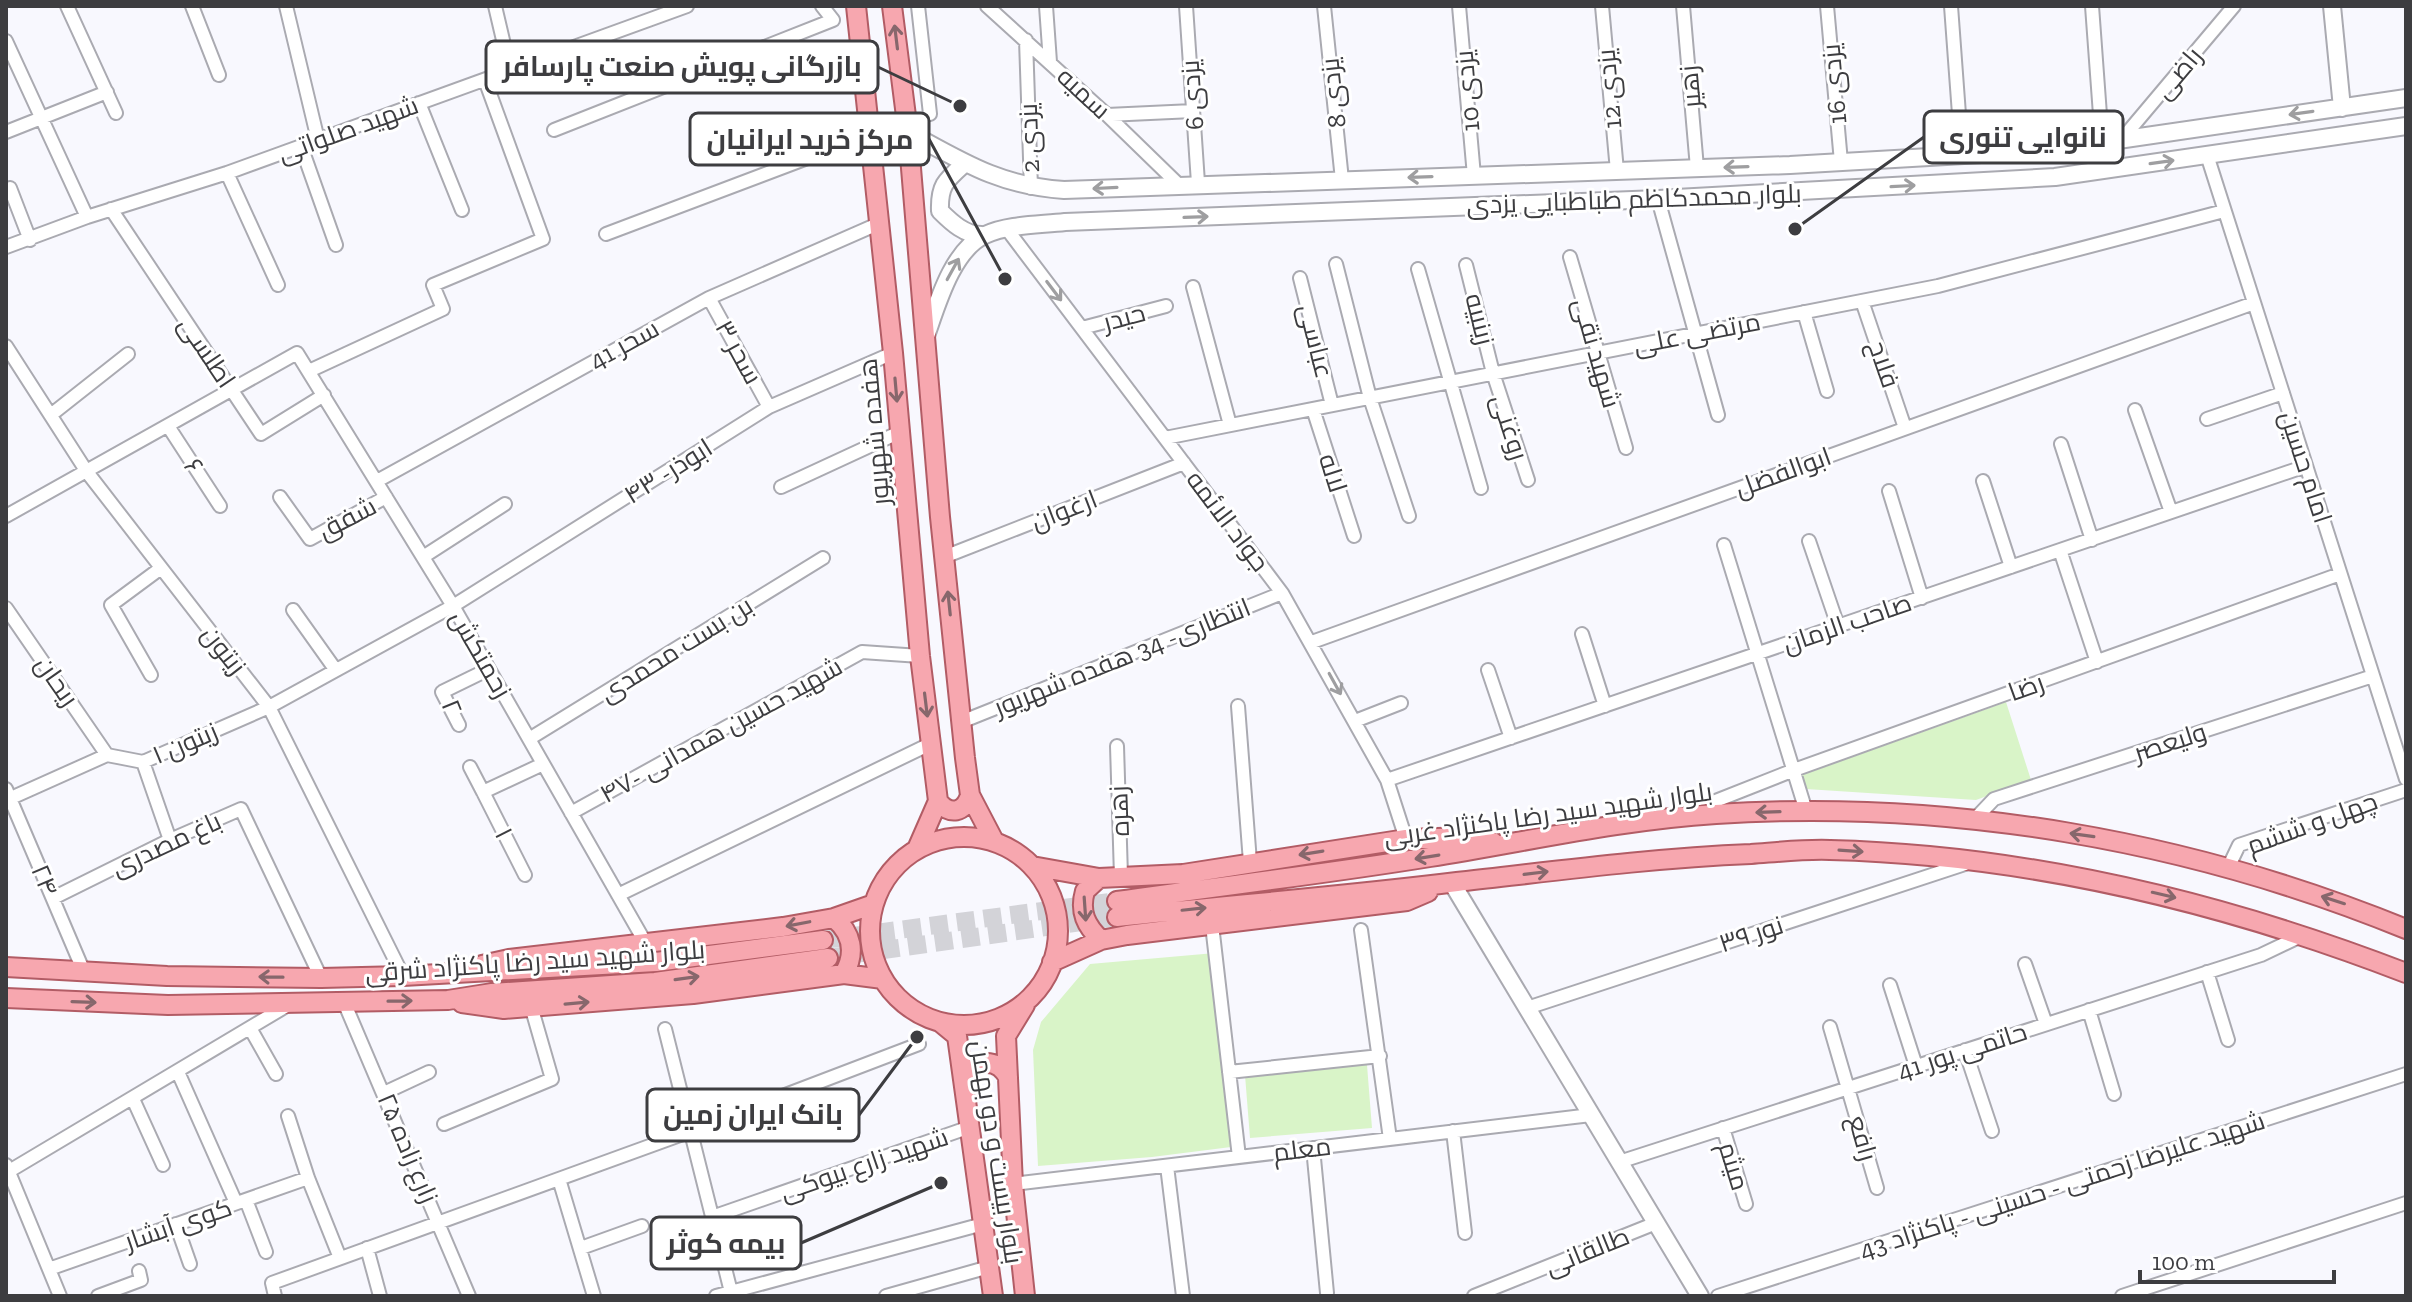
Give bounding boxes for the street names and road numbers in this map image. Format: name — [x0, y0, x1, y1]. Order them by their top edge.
street label: راضی — [2147, 40, 2209, 106]
street label: یزدی 16 — [1815, 43, 1853, 125]
street label: یزدی 12 — [1590, 48, 1628, 130]
street label: یزدی 10 — [1448, 49, 1486, 133]
street label: یزدی 8 — [1313, 56, 1353, 130]
street label: یزدی 6 — [1174, 59, 1210, 131]
street label: سمیه — [1051, 60, 1117, 126]
street label: زهیر — [1672, 64, 1708, 112]
street label: شهید صلواتی — [273, 89, 423, 169]
street label: یزدی 2 — [1012, 102, 1046, 173]
street label: بلوار محمدکاظم طباطبایی یزدی — [1466, 177, 1802, 223]
street label: زینبیه — [1458, 290, 1502, 348]
street label: شهید نقی — [1566, 294, 1628, 412]
street label: حیدر — [1097, 296, 1149, 339]
street label: عباسی — [1291, 301, 1341, 381]
street label: مرتضی علی — [1631, 305, 1763, 361]
street label: اطلسی — [171, 310, 243, 394]
street label: سحر 41 — [583, 312, 665, 376]
street label: سحر ۳ — [708, 314, 770, 390]
street label: فلاح — [1860, 336, 1907, 392]
street label: هفده شهریور — [852, 357, 897, 509]
street label: روغنی — [1484, 390, 1536, 464]
street label: امام حسین — [2271, 407, 2339, 528]
street label: ابوذر- ۴۳ — [618, 431, 718, 511]
street label: ابوالفضل — [1731, 440, 1835, 504]
street label: لاله — [1312, 450, 1354, 496]
street label: ۶ — [177, 452, 211, 480]
street label: جواد الائمه — [1180, 464, 1276, 578]
street label: ارغوان — [1026, 483, 1102, 537]
street label: شفق — [312, 490, 382, 546]
street label: صاحب الزمان — [1778, 586, 1916, 660]
street label: بن بست محمدی — [593, 589, 759, 709]
street label: انتظاری- 34 هفده شهریور — [987, 591, 1255, 724]
street label: زحمتکش — [443, 604, 519, 704]
street label: زیتون — [195, 619, 253, 681]
street label: ریحان — [28, 650, 86, 712]
street label: شهید حسین همدانی -۴۷ — [594, 650, 848, 810]
street label: رضا — [2004, 666, 2048, 708]
street label: ۲ — [435, 695, 469, 719]
street label: زیتون ۱ — [148, 715, 222, 771]
street label: ولیعصر — [2128, 715, 2210, 769]
street label: بلوار شهید سید رضا پاکنژاد غربی — [1382, 775, 1714, 854]
street label: زهره — [1102, 785, 1136, 837]
street label: چهل و ششم — [2242, 785, 2382, 863]
street label: باغ مصدری — [106, 805, 227, 884]
street label: ۱ — [488, 822, 520, 844]
street label: ۲۴ — [24, 859, 66, 901]
street label: نور ۳۹ — [1715, 909, 1787, 959]
street label: بلوار شهید سید رضا پاکنژاد شرقی — [364, 933, 706, 990]
street label: حاتمی پور 41 — [1893, 1015, 2031, 1088]
street label: بلوار بیست و دو بهمن — [963, 1038, 1031, 1266]
street label: زارع زاده ۲۵ — [370, 1088, 445, 1208]
street label: شهید علیرضا زحمتی - حسینی - پاکنژاد 43 — [1855, 1104, 2269, 1267]
street label: رافع — [1840, 1111, 1885, 1165]
street label: شهید زارع بیوکی — [776, 1120, 953, 1209]
street label: معلم — [1271, 1130, 1333, 1170]
street label: میثم — [1710, 1138, 1756, 1195]
street label: کوی آبشار — [118, 1191, 236, 1258]
street label: طالقانی — [1540, 1220, 1634, 1282]

